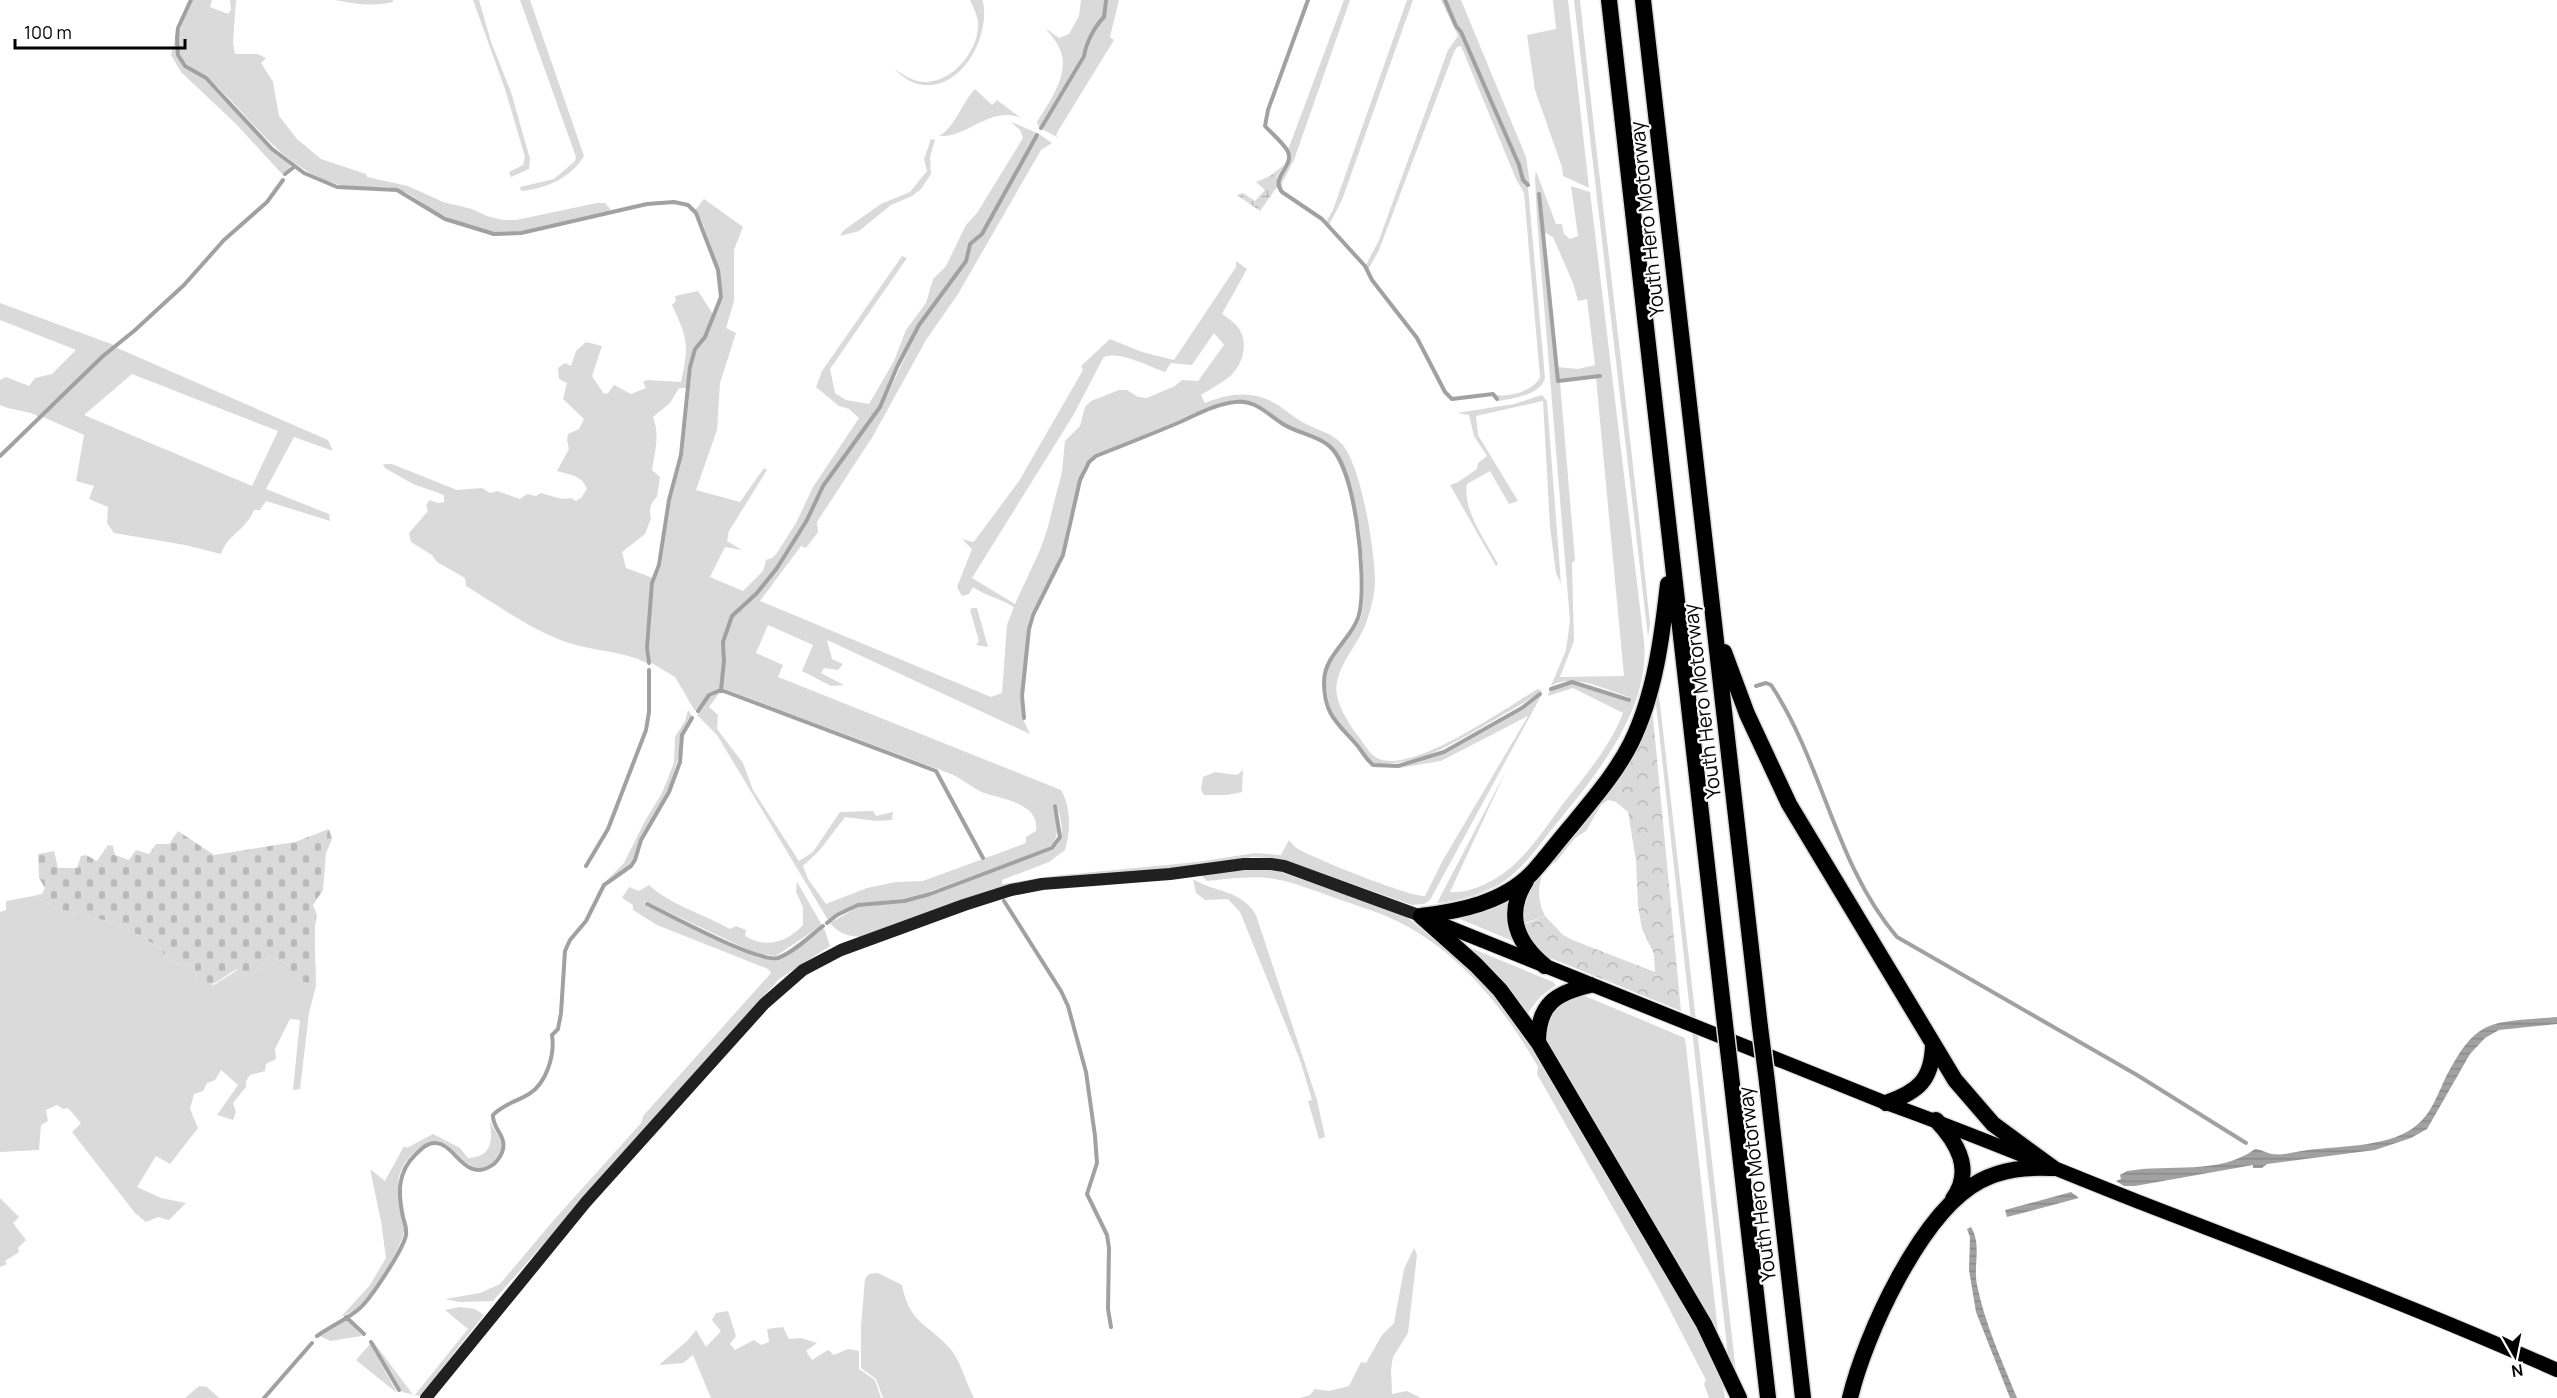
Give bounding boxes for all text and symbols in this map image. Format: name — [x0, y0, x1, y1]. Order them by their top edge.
scale bar — [15, 12, 184, 50]
text: 100 m — [24, 20, 72, 44]
street label: Youth Hero Motorway — [1623, 120, 1670, 318]
street label: Youth Hero Motorway — [1676, 601, 1727, 800]
street label: Youth Hero Motorway — [1731, 1084, 1782, 1283]
north arrow — [2485, 1326, 2545, 1386]
text: N — [2510, 1359, 2525, 1383]

